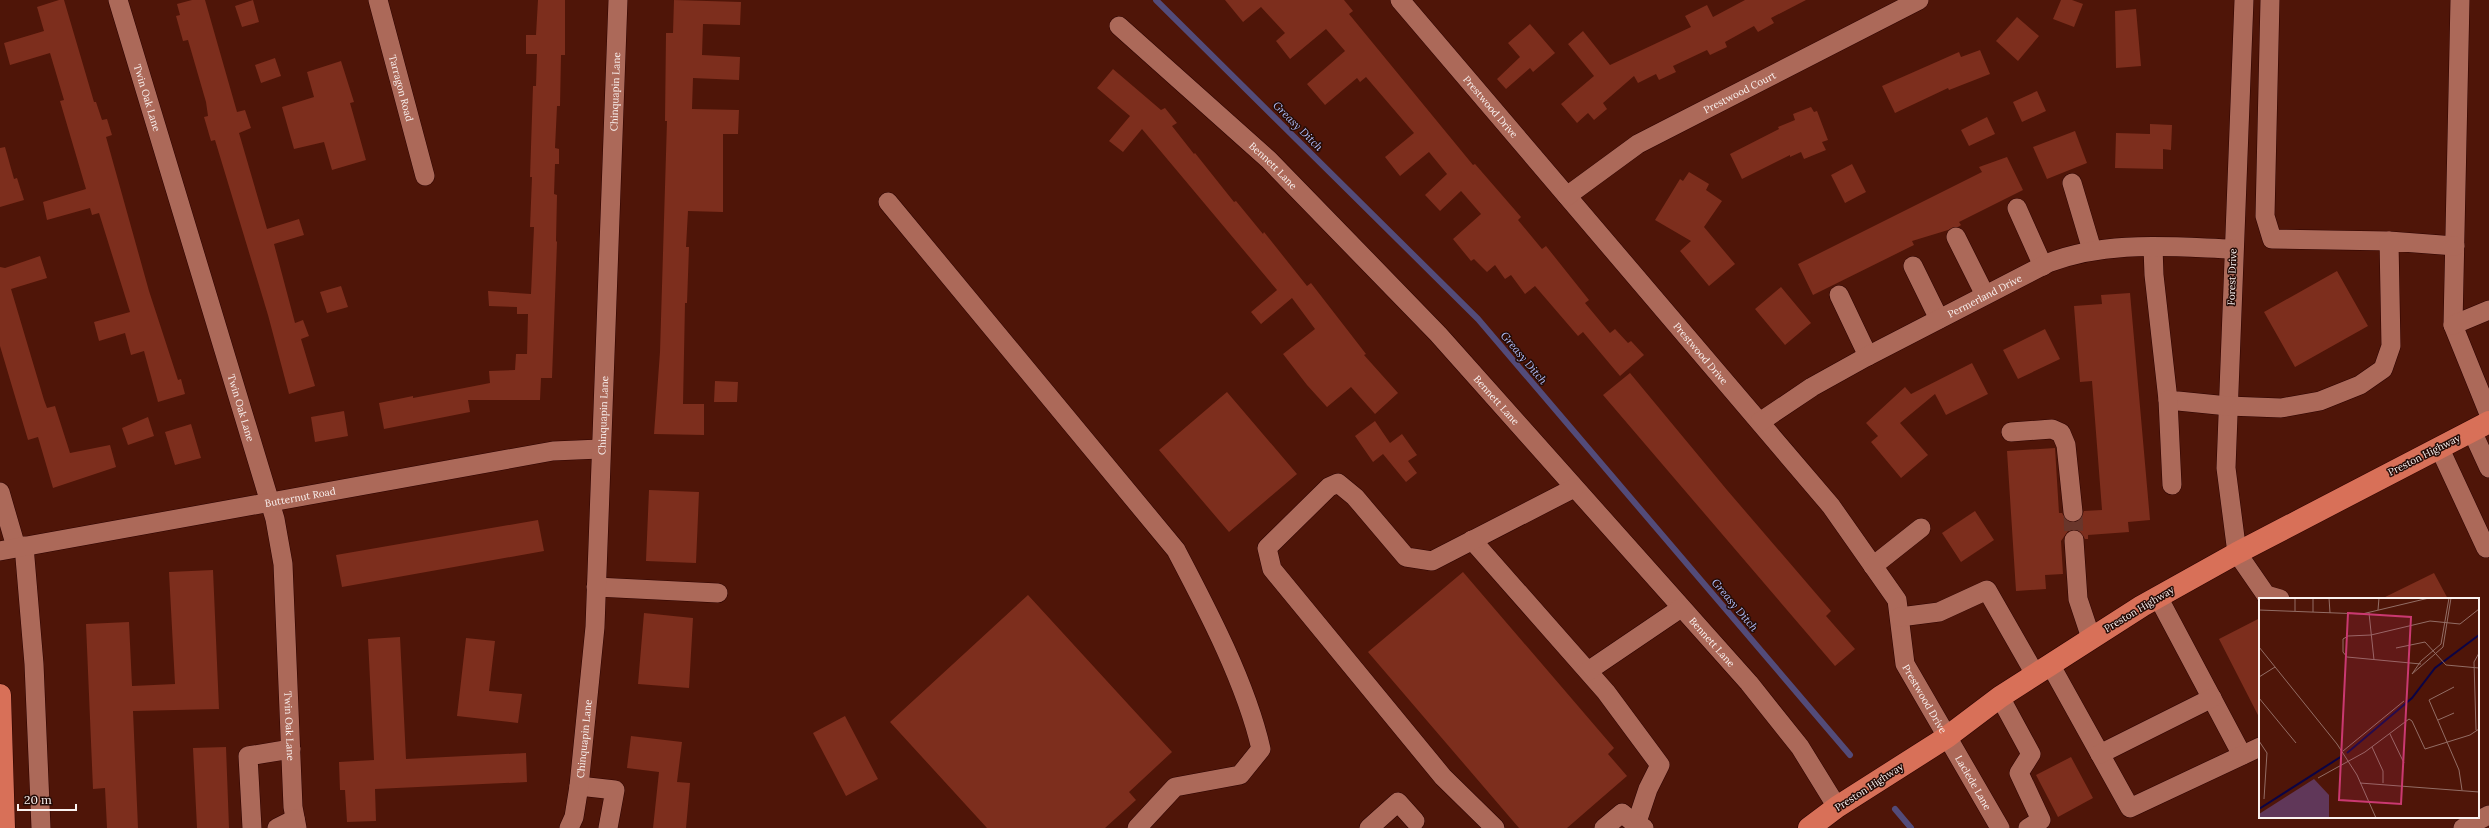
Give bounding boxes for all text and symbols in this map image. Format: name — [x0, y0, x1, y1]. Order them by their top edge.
street label: Chinquapin Lane — [607, 51, 623, 131]
street label: Tarragon Road — [386, 53, 417, 123]
street label: Twin Oak Lane — [131, 62, 164, 133]
street label: Prestwood Court — [1701, 68, 1778, 116]
street label: Prestwood Drive — [1461, 73, 1521, 141]
water label: Greasy Ditch — [1270, 98, 1326, 154]
street label: Bennett Lane — [1247, 139, 1301, 192]
street label: Forest Drive — [2225, 248, 2240, 306]
street label: Permerland Drive — [1945, 271, 2025, 320]
street label: Prestwood Drive — [1671, 319, 1731, 387]
water label: Greasy Ditch — [1498, 329, 1551, 388]
street label: Twin Oak Lane — [225, 372, 258, 444]
street label: Bennett Lane — [1471, 372, 1523, 428]
street label: Chinquapin Lane — [595, 375, 611, 455]
street label: Preston Highway — [2386, 431, 2463, 479]
street label: Butternut Road — [264, 484, 337, 509]
water label: Greasy Ditch — [1709, 576, 1762, 635]
street label: Preston Highway — [2102, 583, 2177, 635]
inset map — [2259, 598, 2479, 818]
street label: Bennett Lane — [1687, 614, 1738, 670]
street label: Prestwood Drive — [1900, 662, 1950, 736]
street label: Twin Oak Lane — [282, 691, 298, 762]
street label: Chinquapin Lane — [573, 698, 594, 779]
street label: Laclede Lane — [1953, 753, 1995, 813]
street label: Preston Highway — [1832, 760, 1906, 814]
scale bar — [18, 786, 76, 812]
text: 20 m — [24, 792, 52, 807]

